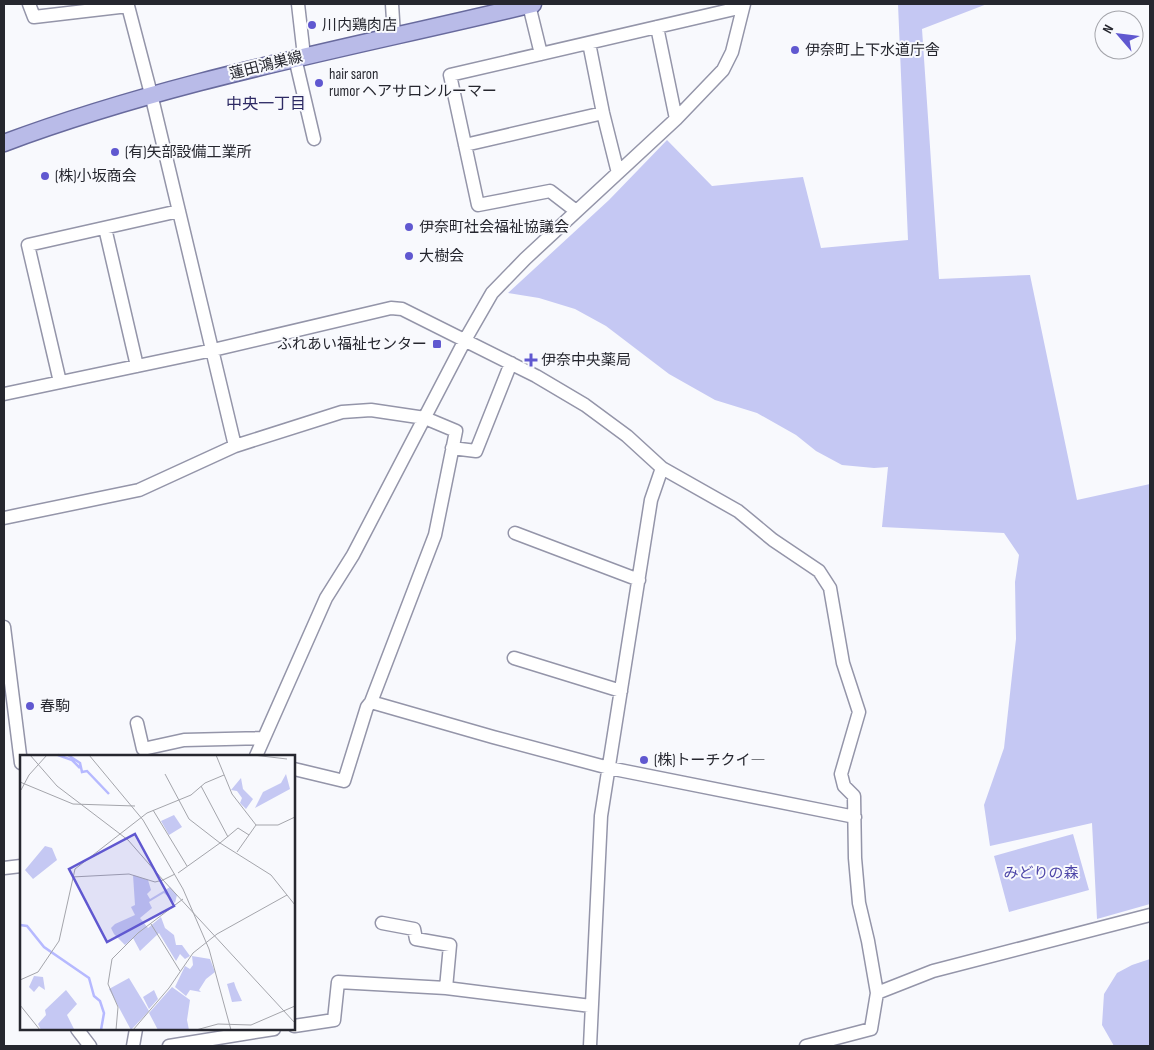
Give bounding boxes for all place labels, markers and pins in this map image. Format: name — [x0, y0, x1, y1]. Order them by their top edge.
place label: 川内鶏肉店 — [322, 16, 397, 35]
marker: 川内鶏肉店 — [306, 19, 318, 31]
place label: 伊奈町上下水道庁舎 — [805, 41, 940, 60]
marker: 伊奈町上下水道庁舎 — [789, 44, 801, 56]
place label: hair saron rumor ヘアサロンルーマー — [329, 65, 497, 101]
marker: hair saron rumor ヘアサロンルーマー — [313, 77, 325, 89]
place label: (有)矢部設備工業所 — [125, 143, 252, 162]
marker: (有)矢部設備工業所 — [109, 146, 121, 158]
place label: (株)小坂商会 — [55, 167, 137, 186]
marker: (株)小坂商会 — [39, 170, 51, 182]
place label: 伊奈町社会福祉協議会 — [419, 218, 569, 237]
marker: 伊奈町社会福祉協議会 — [403, 221, 415, 233]
place label: 大樹会 — [419, 247, 464, 266]
marker: 大樹会 — [403, 250, 415, 262]
place label: ふれあい福祉センター — [277, 335, 427, 354]
marker: ふれあい福祉センター — [431, 338, 443, 350]
place label: 伊奈中央薬局 — [541, 351, 631, 370]
marker: 伊奈中央薬局 — [525, 354, 537, 366]
place label: 春駒 — [40, 697, 70, 716]
marker: 春駒 — [24, 700, 36, 712]
place label: (株)トーチクイ― — [654, 751, 766, 770]
marker: (株)トーチクイ― — [638, 754, 650, 766]

